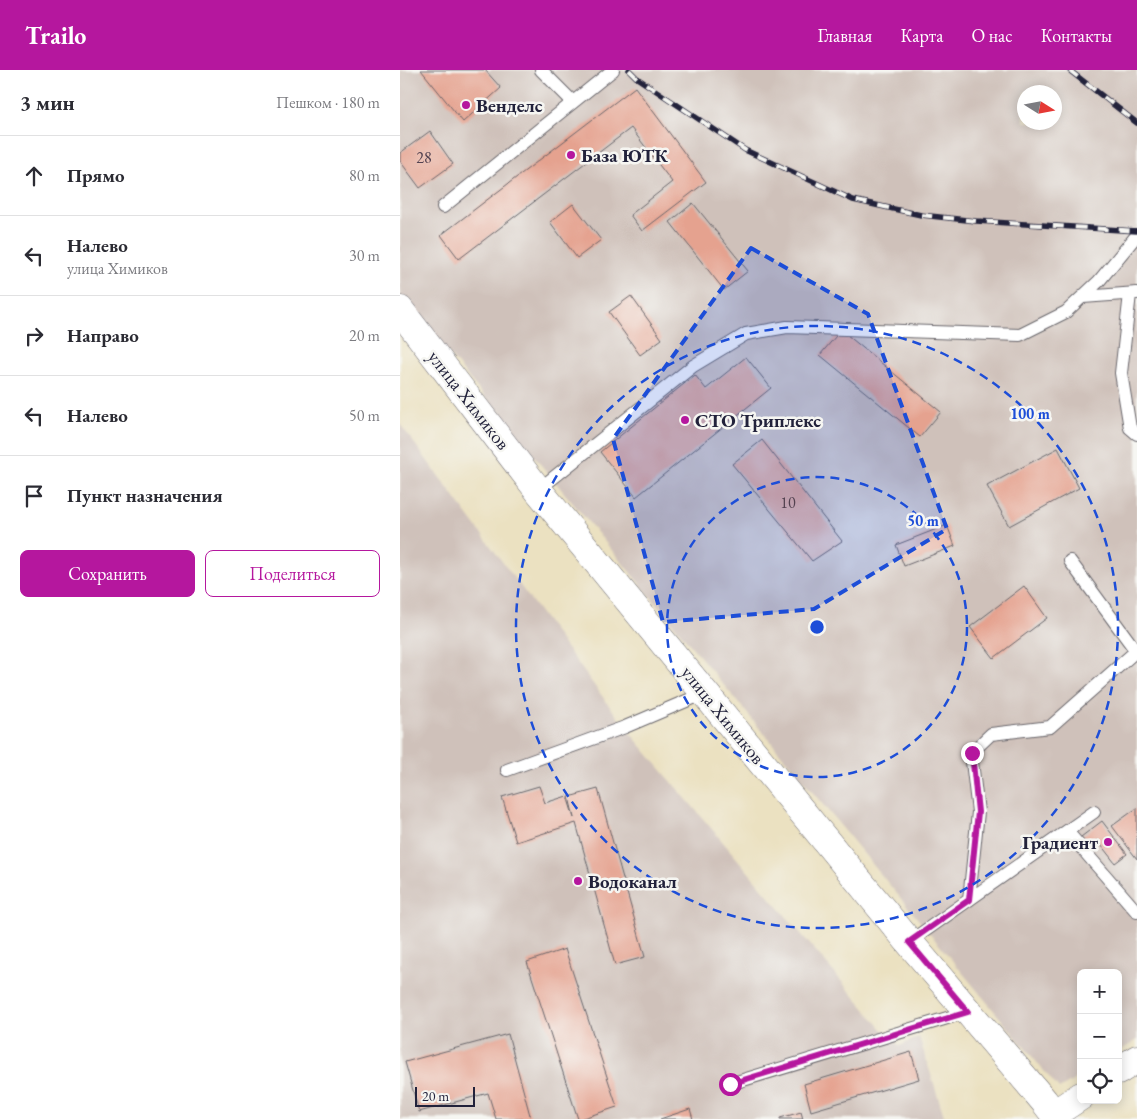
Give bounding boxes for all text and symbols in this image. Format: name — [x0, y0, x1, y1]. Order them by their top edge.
text: Trailo — [25, 20, 86, 51]
text: Главная — [818, 24, 872, 47]
text: Карта — [900, 24, 943, 47]
text: О нас — [971, 24, 1013, 47]
text: Контакты — [1041, 24, 1112, 47]
north arrow — [1017, 85, 1062, 130]
text: 3 мин — [20, 89, 75, 116]
text: Пешком · 180 m — [276, 92, 380, 113]
place label: Венделс — [476, 93, 543, 118]
marker: Венделс — [460, 99, 472, 111]
place label: База ЮТК — [581, 143, 669, 168]
house number: 28 — [416, 147, 432, 168]
marker: База ЮТК — [565, 149, 577, 161]
icon: ahead — [20, 162, 48, 190]
text: Прямо — [67, 163, 125, 188]
text: 80 m — [349, 165, 380, 186]
text: Налево — [67, 233, 128, 258]
icon: left — [20, 242, 48, 270]
text: 30 m — [349, 245, 380, 266]
text: улица Химиков — [67, 258, 168, 279]
icon: right — [20, 322, 48, 350]
text: Направо — [67, 323, 139, 348]
text: 20 m — [349, 325, 380, 346]
street label: улица Химиков — [422, 345, 516, 455]
icon: left — [20, 402, 48, 430]
text: Налево — [67, 403, 128, 428]
text: 100 m — [1010, 404, 1050, 423]
text: 50 m — [349, 405, 380, 426]
place label: СТО Триплекс — [695, 408, 821, 433]
marker: СТО Триплекс — [679, 414, 691, 426]
icon: arrive — [20, 482, 48, 510]
text: Пункт назначения — [67, 483, 223, 508]
house number: 10 — [780, 492, 796, 513]
text: 50 m — [907, 511, 939, 530]
button: Сохранить — [20, 550, 195, 597]
button: Поделиться — [205, 550, 380, 597]
centre of rings — [808, 618, 826, 636]
street label: улица Химиков — [676, 661, 770, 769]
route end — [961, 742, 984, 765]
place label: Градиент — [1022, 830, 1098, 855]
marker: Градиент — [1102, 836, 1114, 848]
place label: Водоканал — [588, 869, 677, 894]
marker: Водоканал — [572, 875, 584, 887]
map controls — [1077, 969, 1122, 1104]
button: + — [1077, 969, 1122, 1014]
button: − — [1077, 1014, 1122, 1059]
button: locate — [1077, 1059, 1122, 1104]
route start — [719, 1073, 742, 1096]
scale bar — [415, 1084, 475, 1107]
text: 20 m — [422, 1087, 449, 1105]

